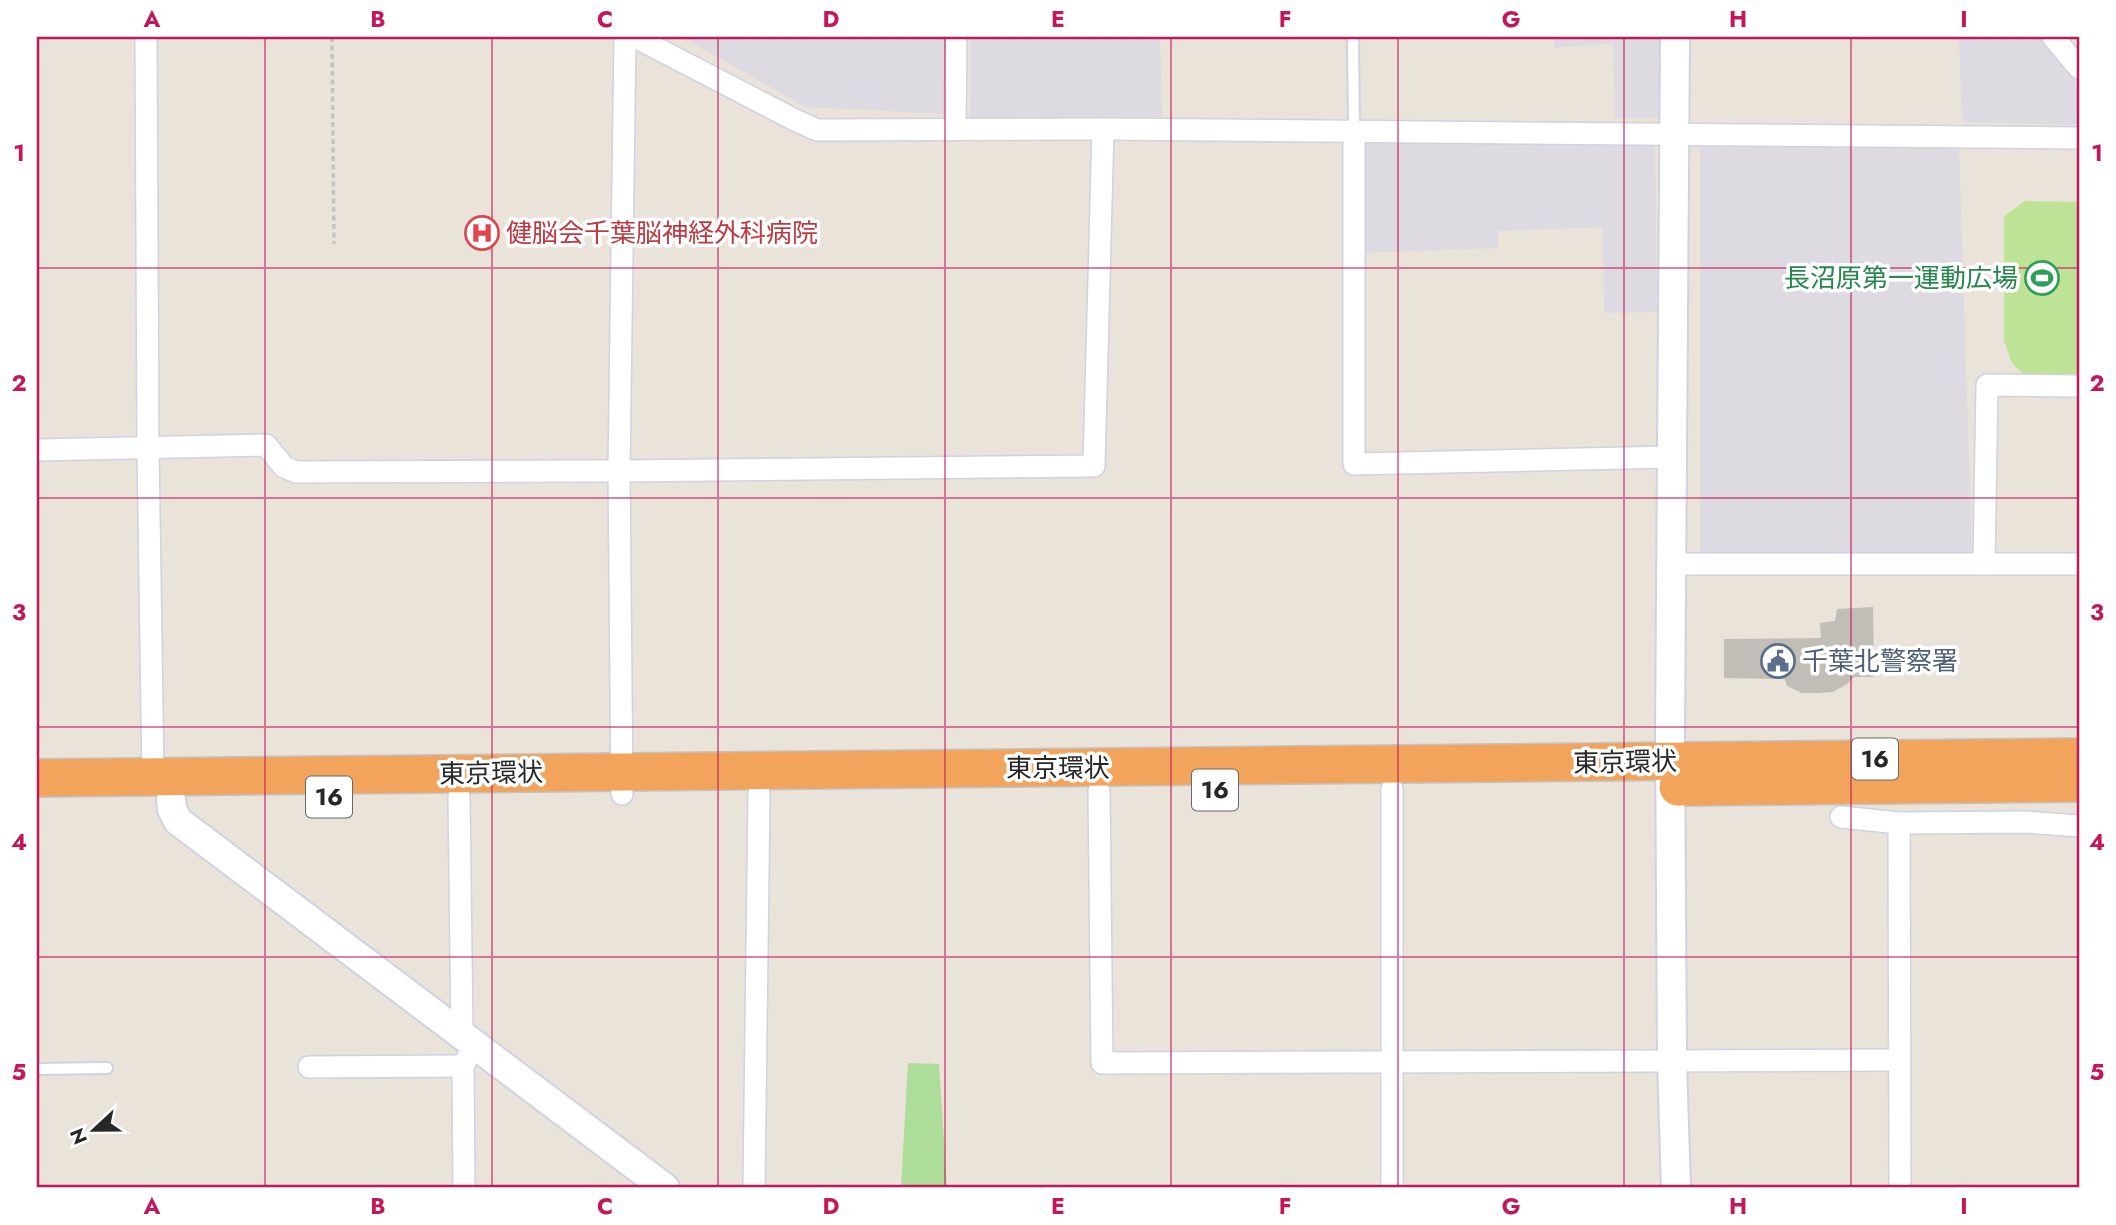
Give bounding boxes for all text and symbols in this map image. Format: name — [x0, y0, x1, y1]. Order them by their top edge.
text: A — [143, 2, 161, 36]
text: B — [370, 2, 386, 36]
text: C — [597, 2, 613, 36]
text: D — [823, 2, 840, 36]
text: E — [1051, 2, 1065, 36]
text: F — [1279, 2, 1291, 36]
text: G — [1502, 2, 1520, 36]
text: H — [1729, 2, 1747, 36]
text: I — [1960, 2, 1968, 36]
text: 1 — [13, 136, 25, 170]
text: 1 — [2091, 136, 2103, 170]
hospital icon: 健脳会千葉脳神経外科病院 — [463, 214, 501, 252]
place label: 健脳会千葉脳神経外科病院 — [506, 214, 818, 252]
place label: 長沼原第一運動広場 — [1784, 259, 2018, 297]
sports icon: 長沼原第一運動広場 — [2023, 259, 2061, 297]
text: 2 — [11, 366, 27, 400]
text: 2 — [2089, 366, 2105, 400]
text: 3 — [12, 595, 26, 629]
text: 3 — [2090, 595, 2104, 629]
public building icon: 千葉北警察署 — [1759, 642, 1797, 680]
place label: 千葉北警察署 — [1802, 642, 1958, 680]
road number: 16 — [1852, 738, 1898, 780]
street label: 東京環状 — [1573, 742, 1677, 782]
street label: 東京環状 — [1006, 749, 1110, 787]
street label: 東京環状 — [439, 753, 543, 793]
road number: 16 — [1192, 770, 1238, 810]
road number: 16 — [306, 776, 352, 818]
text: 4 — [11, 825, 27, 859]
text: 4 — [2089, 825, 2105, 859]
text: 5 — [12, 1055, 26, 1089]
text: 5 — [2090, 1055, 2104, 1089]
north arrow — [60, 1096, 130, 1166]
text: N — [63, 1124, 94, 1148]
text: A — [143, 1189, 161, 1223]
text: B — [370, 1189, 386, 1223]
text: C — [597, 1189, 613, 1223]
text: D — [823, 1189, 840, 1223]
text: E — [1051, 1189, 1065, 1223]
text: F — [1279, 1189, 1291, 1223]
text: G — [1502, 1189, 1520, 1223]
text: H — [1729, 1189, 1747, 1223]
text: I — [1960, 1189, 1968, 1223]

